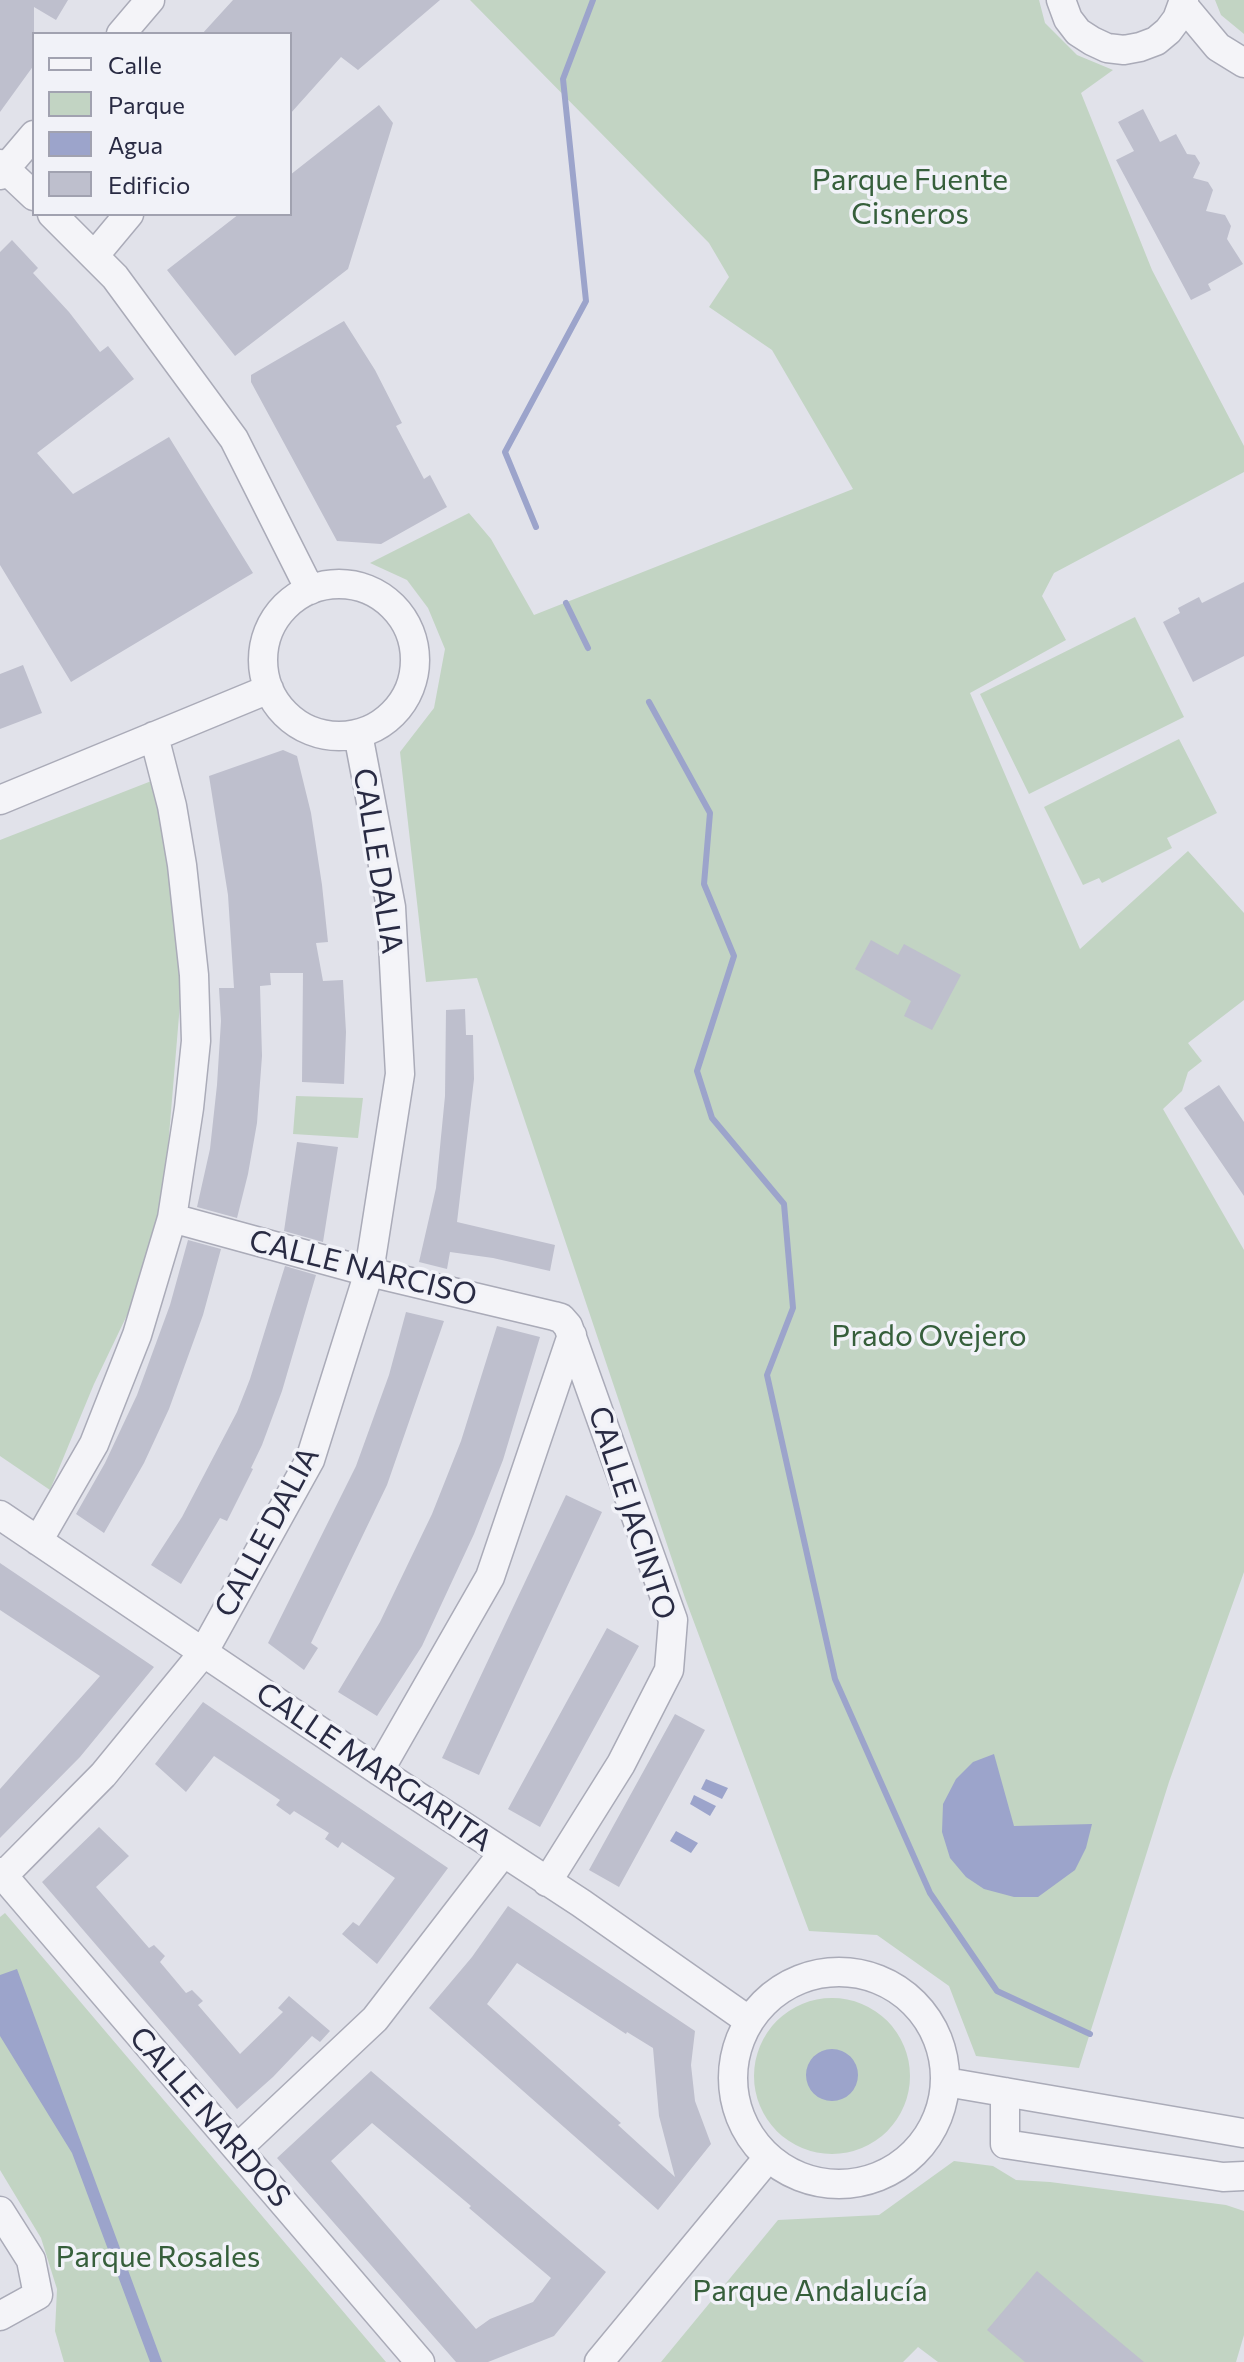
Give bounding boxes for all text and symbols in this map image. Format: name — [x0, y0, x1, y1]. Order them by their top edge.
legend — [32, 32, 292, 216]
text: Calle — [108, 50, 162, 79]
text: Parque — [108, 90, 185, 119]
text: Agua — [108, 130, 163, 159]
park label: Parque Fuente Cisneros — [812, 162, 1008, 232]
text: Edificio — [108, 170, 190, 199]
street label: CALLE DALIA — [346, 766, 410, 956]
street label: CALLE NARCISO — [246, 1222, 480, 1314]
park label: Prado Ovejero — [831, 1318, 1027, 1354]
street label: CALLE JACINTO — [581, 1402, 683, 1624]
street label: CALLE DALIA — [207, 1441, 327, 1623]
street label: CALLE MARGARITA — [249, 1675, 499, 1859]
street label: CALLE NARDOS — [122, 2020, 298, 2214]
park label: Parque Rosales — [55, 2239, 261, 2275]
park label: Parque Andalucía — [692, 2273, 928, 2309]

